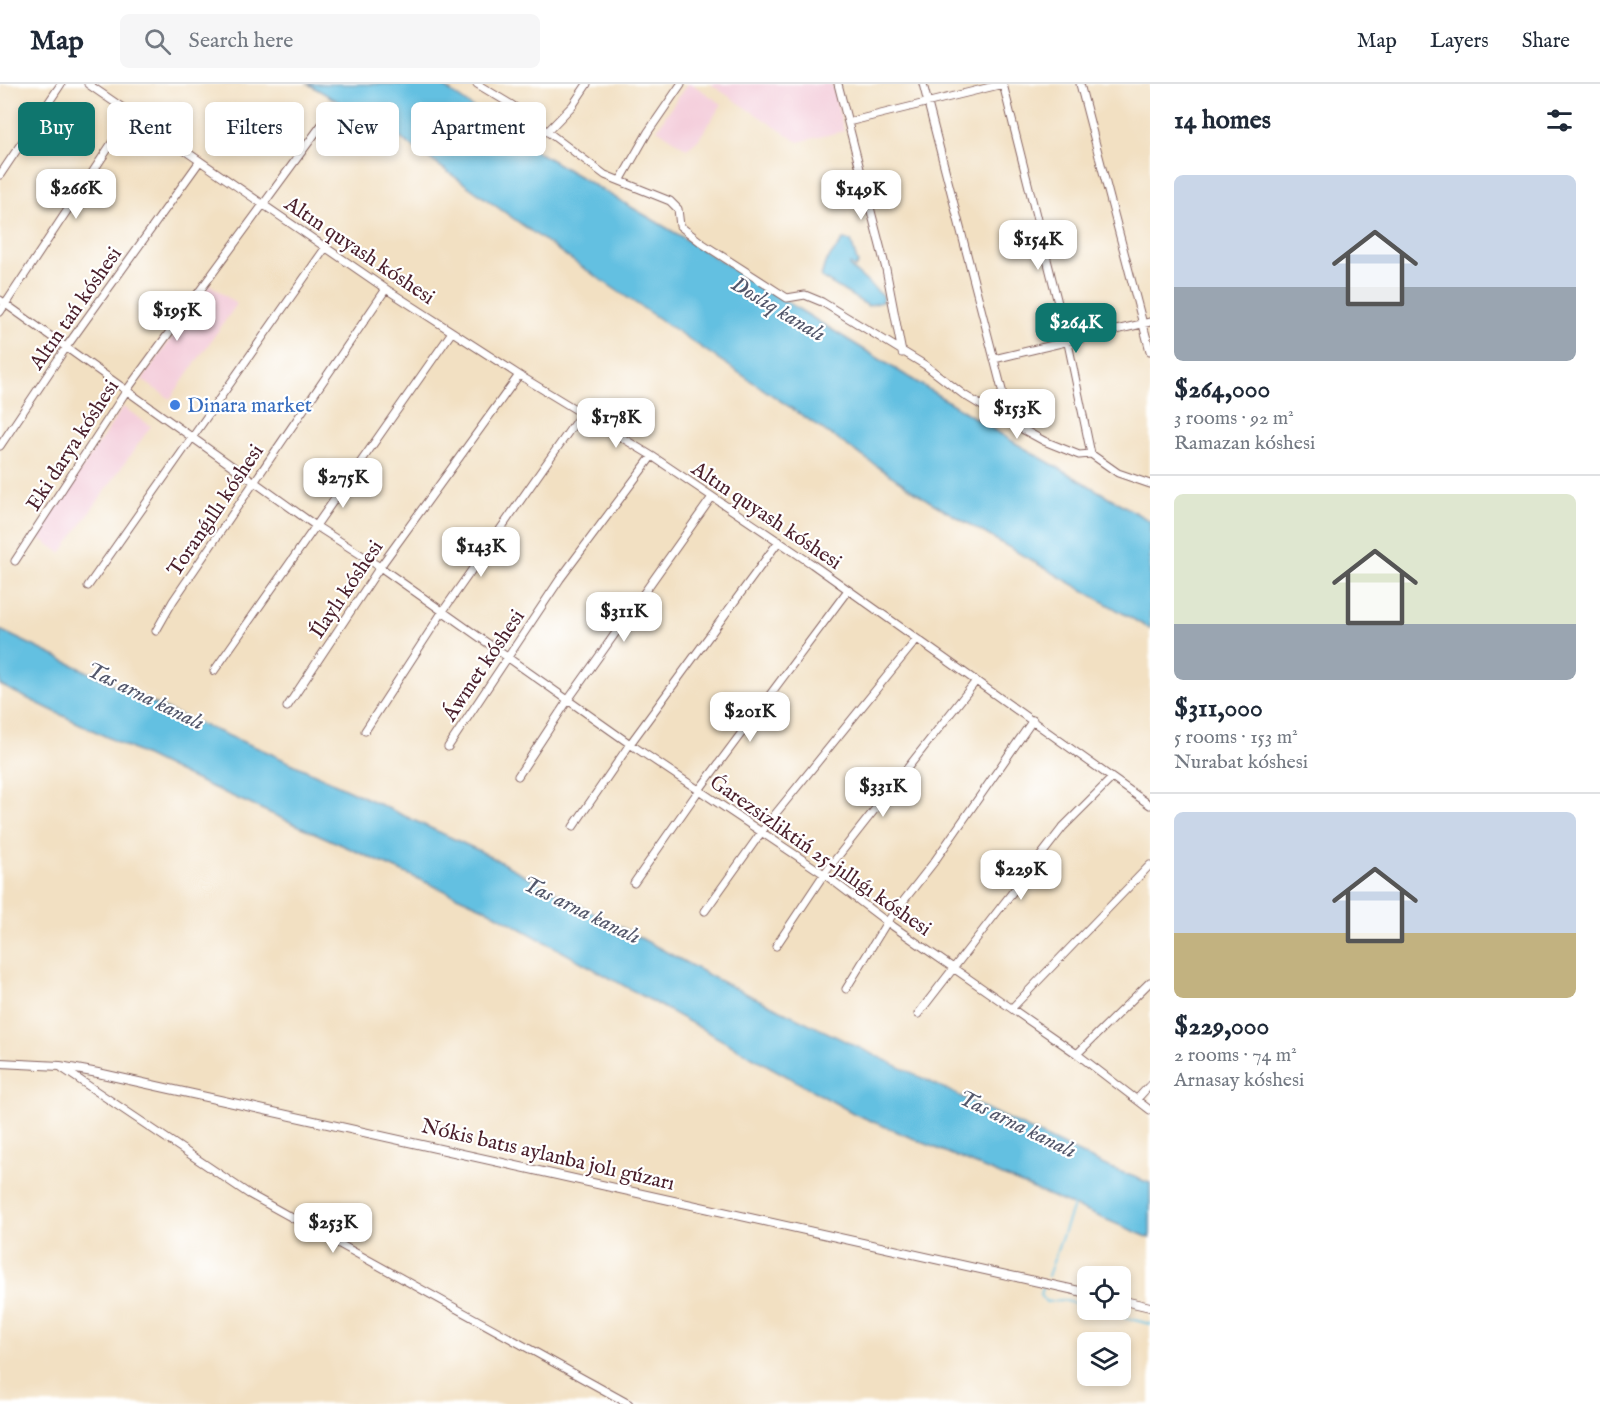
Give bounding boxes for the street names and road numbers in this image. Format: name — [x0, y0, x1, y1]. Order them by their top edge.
street label: Altın quyash kóshesi — [278, 190, 440, 312]
street label: Altın tań kóshesi — [23, 242, 129, 376]
street label: Eki darya kóshesi — [21, 375, 126, 517]
street label: Toranǵıllı kóshesi — [162, 439, 270, 582]
street label: Altın quyash kóshesi — [685, 455, 847, 577]
street label: Ílaylı kóshesi — [304, 535, 390, 644]
street label: Áwmet kóshesi — [436, 604, 532, 728]
street label: Ǵarezsizliktiń 25-jıllıǵı kóshesi — [704, 769, 936, 943]
street label: Nókis batıs aylanba jolı gúzarı — [418, 1113, 677, 1198]

